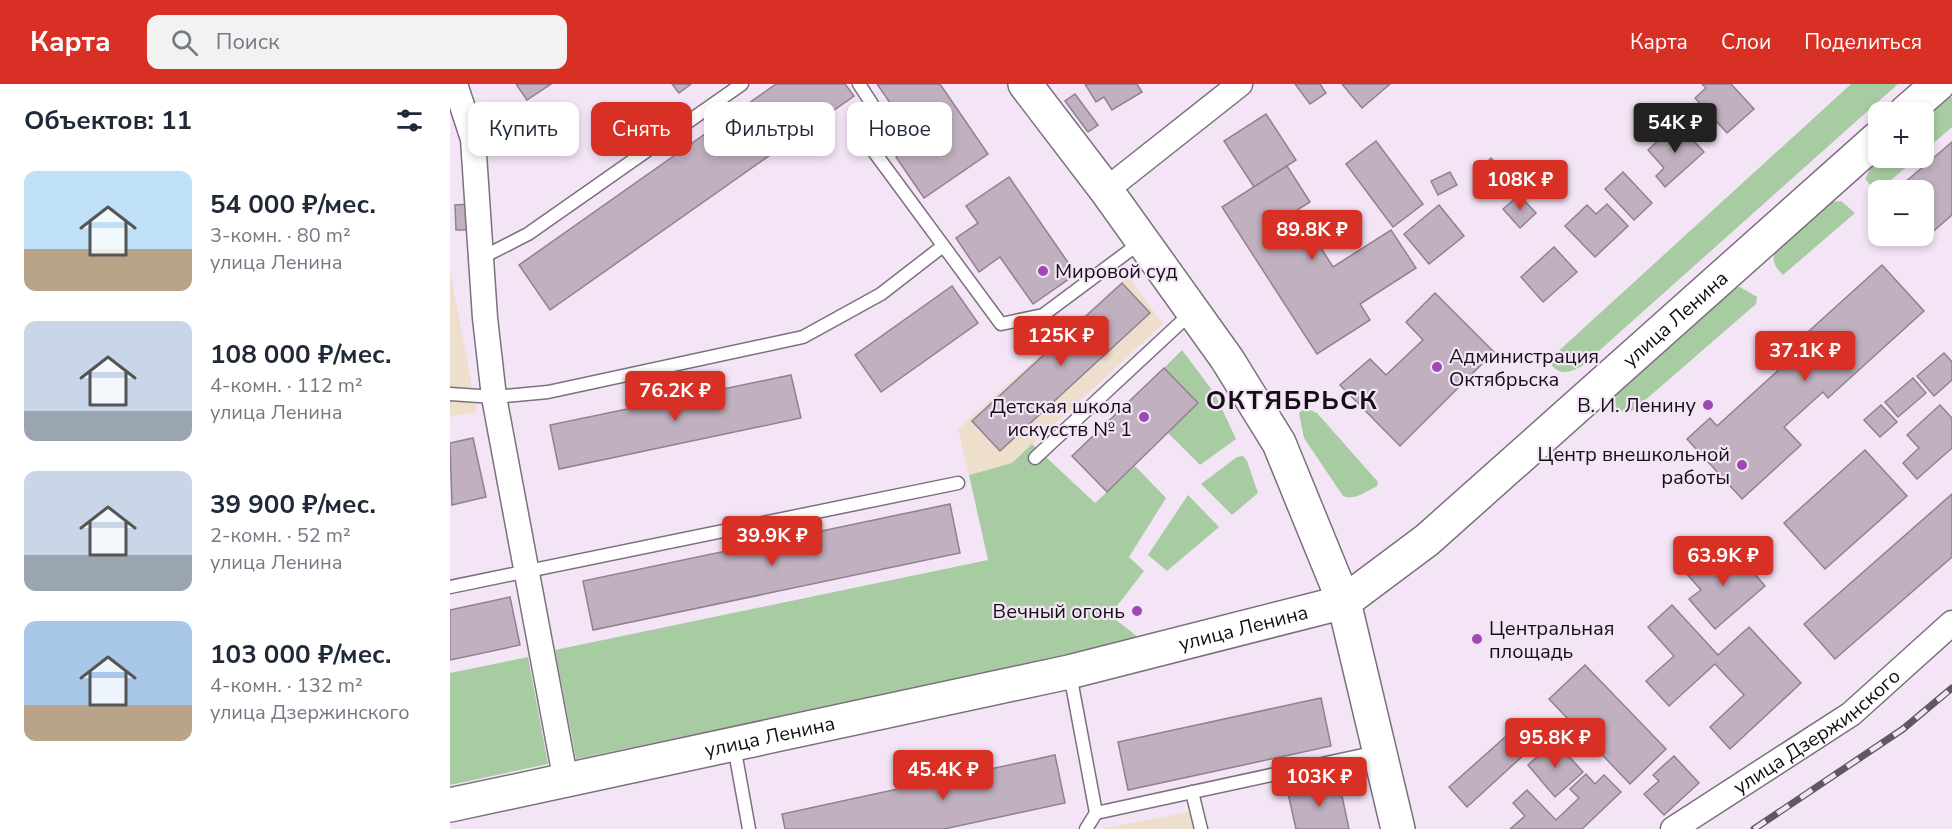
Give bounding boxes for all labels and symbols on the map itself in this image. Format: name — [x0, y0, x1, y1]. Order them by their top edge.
pin: 54K ₽ — [1633, 103, 1717, 154]
pin: 108K ₽ — [1471, 160, 1569, 211]
pin: 89.8K ₽ — [1257, 210, 1367, 261]
place label: Мировой суд — [1055, 258, 1178, 285]
marker: Мировой суд — [1036, 264, 1050, 278]
street label: улица Ленина — [1617, 265, 1734, 373]
pin: 125K ₽ — [1012, 316, 1110, 367]
pin: 37.1K ₽ — [1750, 331, 1860, 382]
place label: Администрация Октябрьска — [1449, 343, 1599, 393]
marker: Администрация Октябрьска — [1430, 360, 1444, 374]
pin: 76.2K ₽ — [620, 371, 730, 422]
district label: ОКТЯБРЬСК — [1206, 383, 1378, 418]
place label: В. И. Ленину — [1577, 392, 1697, 419]
place label: Детская школа искусств № 1 — [990, 393, 1132, 443]
marker: В. И. Ленину — [1701, 398, 1715, 412]
marker: Детская школа искусств № 1 — [1137, 410, 1151, 424]
place label: Центр внешкольной работы — [1538, 441, 1730, 491]
marker: Центр внешкольной работы — [1735, 458, 1749, 472]
pin: 39.9K ₽ — [717, 516, 827, 567]
pin: 63.9K ₽ — [1668, 536, 1778, 587]
place label: Вечный огонь — [993, 598, 1125, 625]
street label: улица Ленина — [1176, 599, 1311, 658]
marker: Вечный огонь — [1130, 604, 1144, 618]
place label: Центральная площадь — [1489, 615, 1614, 665]
marker: Центральная площадь — [1470, 632, 1484, 646]
street label: улица Дзержинского — [1728, 663, 1906, 801]
street label: улица Ленина — [702, 710, 837, 764]
pin: 95.8K ₽ — [1500, 718, 1610, 769]
pin: 45.4K ₽ — [888, 750, 998, 801]
pin: 103K ₽ — [1270, 757, 1368, 808]

